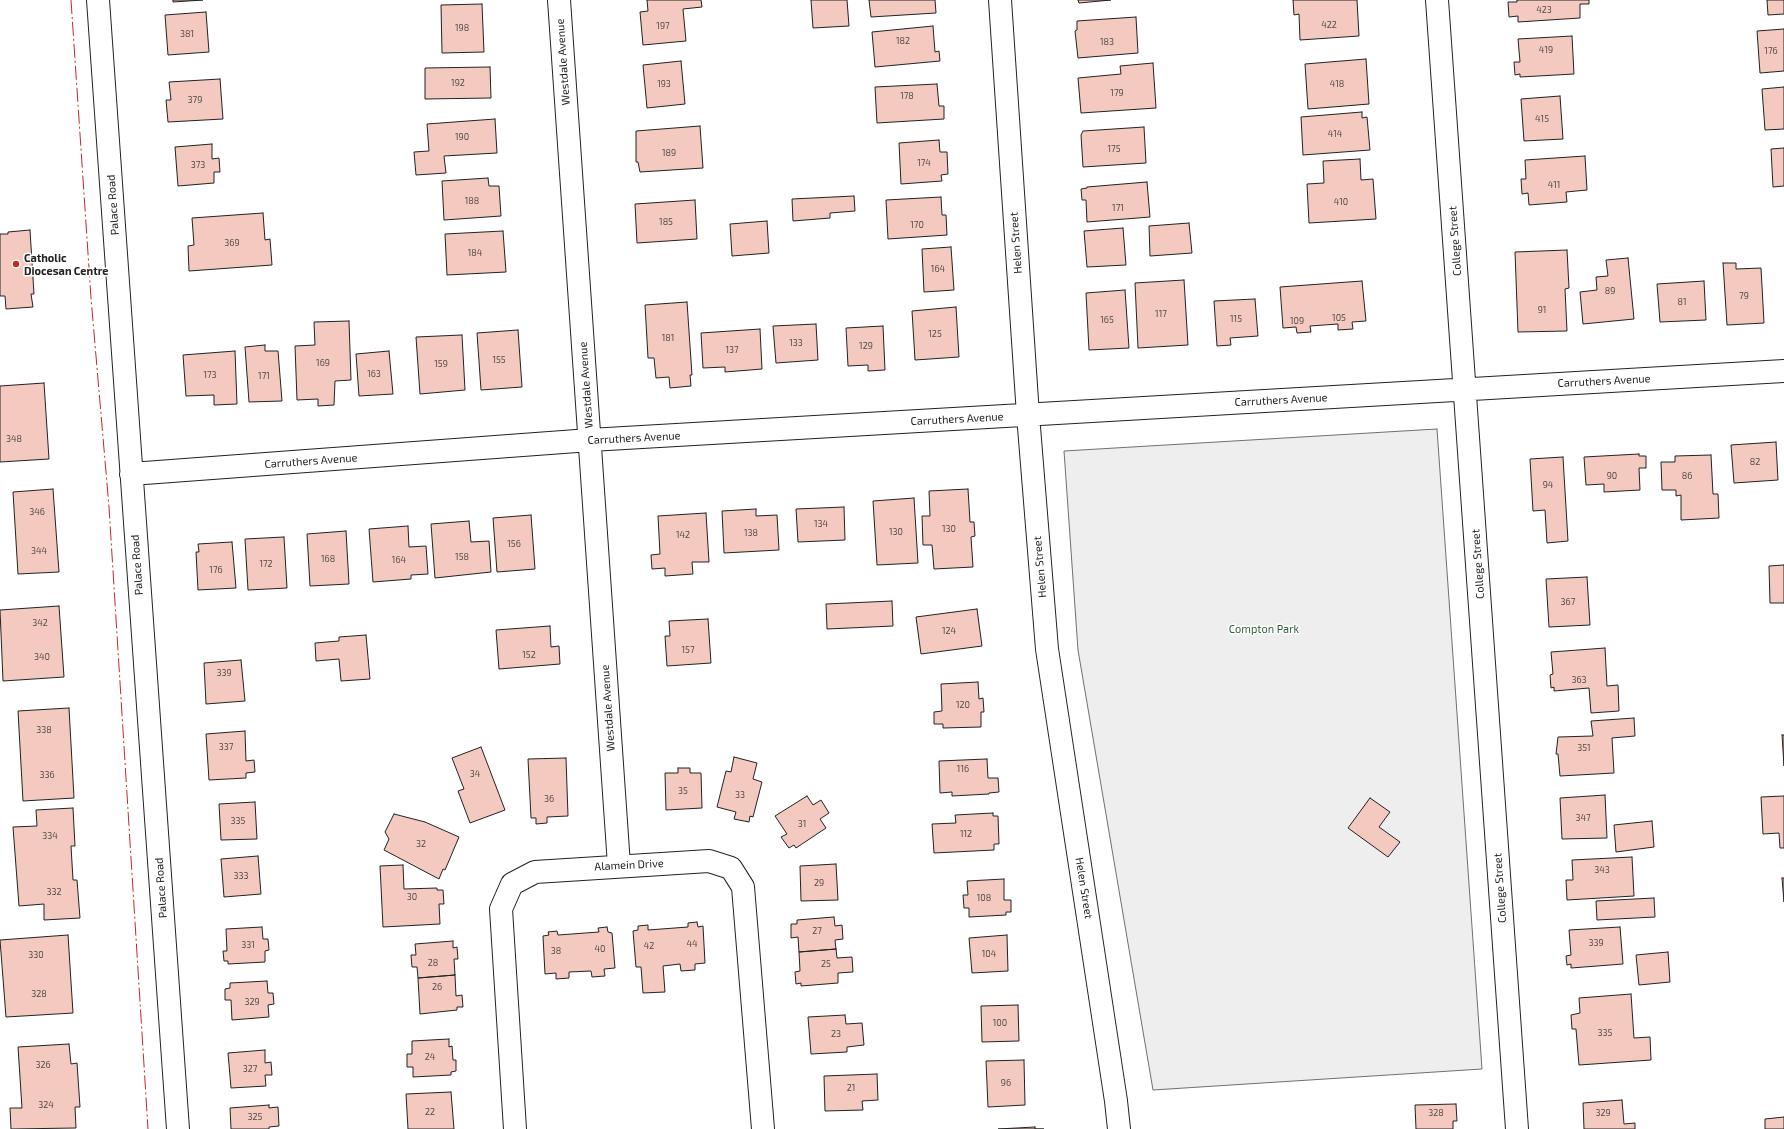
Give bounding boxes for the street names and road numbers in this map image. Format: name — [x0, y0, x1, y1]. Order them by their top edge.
street label: Westdale Avenue — [553, 18, 573, 106]
street label: Palace Road — [104, 174, 122, 236]
street label: College Street — [1446, 206, 1464, 276]
street label: Helen Street — [1007, 212, 1025, 274]
street label: Westdale Avenue — [576, 341, 596, 429]
street label: Carruthers Avenue — [1557, 372, 1651, 390]
street label: Carruthers Avenue — [1234, 391, 1328, 409]
street label: Carruthers Avenue — [910, 410, 1004, 428]
street label: Carruthers Avenue — [587, 429, 681, 447]
street label: Carruthers Avenue — [264, 451, 358, 471]
street label: College Street — [1469, 529, 1487, 599]
street label: Palace Road — [128, 534, 146, 596]
street label: Helen Street — [1031, 536, 1049, 598]
street label: Westdale Avenue — [598, 664, 618, 752]
street label: College Street — [1491, 853, 1509, 923]
street label: Helen Street — [1073, 856, 1095, 920]
street label: Palace Road — [152, 857, 170, 919]
street label: Alamein Drive — [594, 857, 664, 873]

